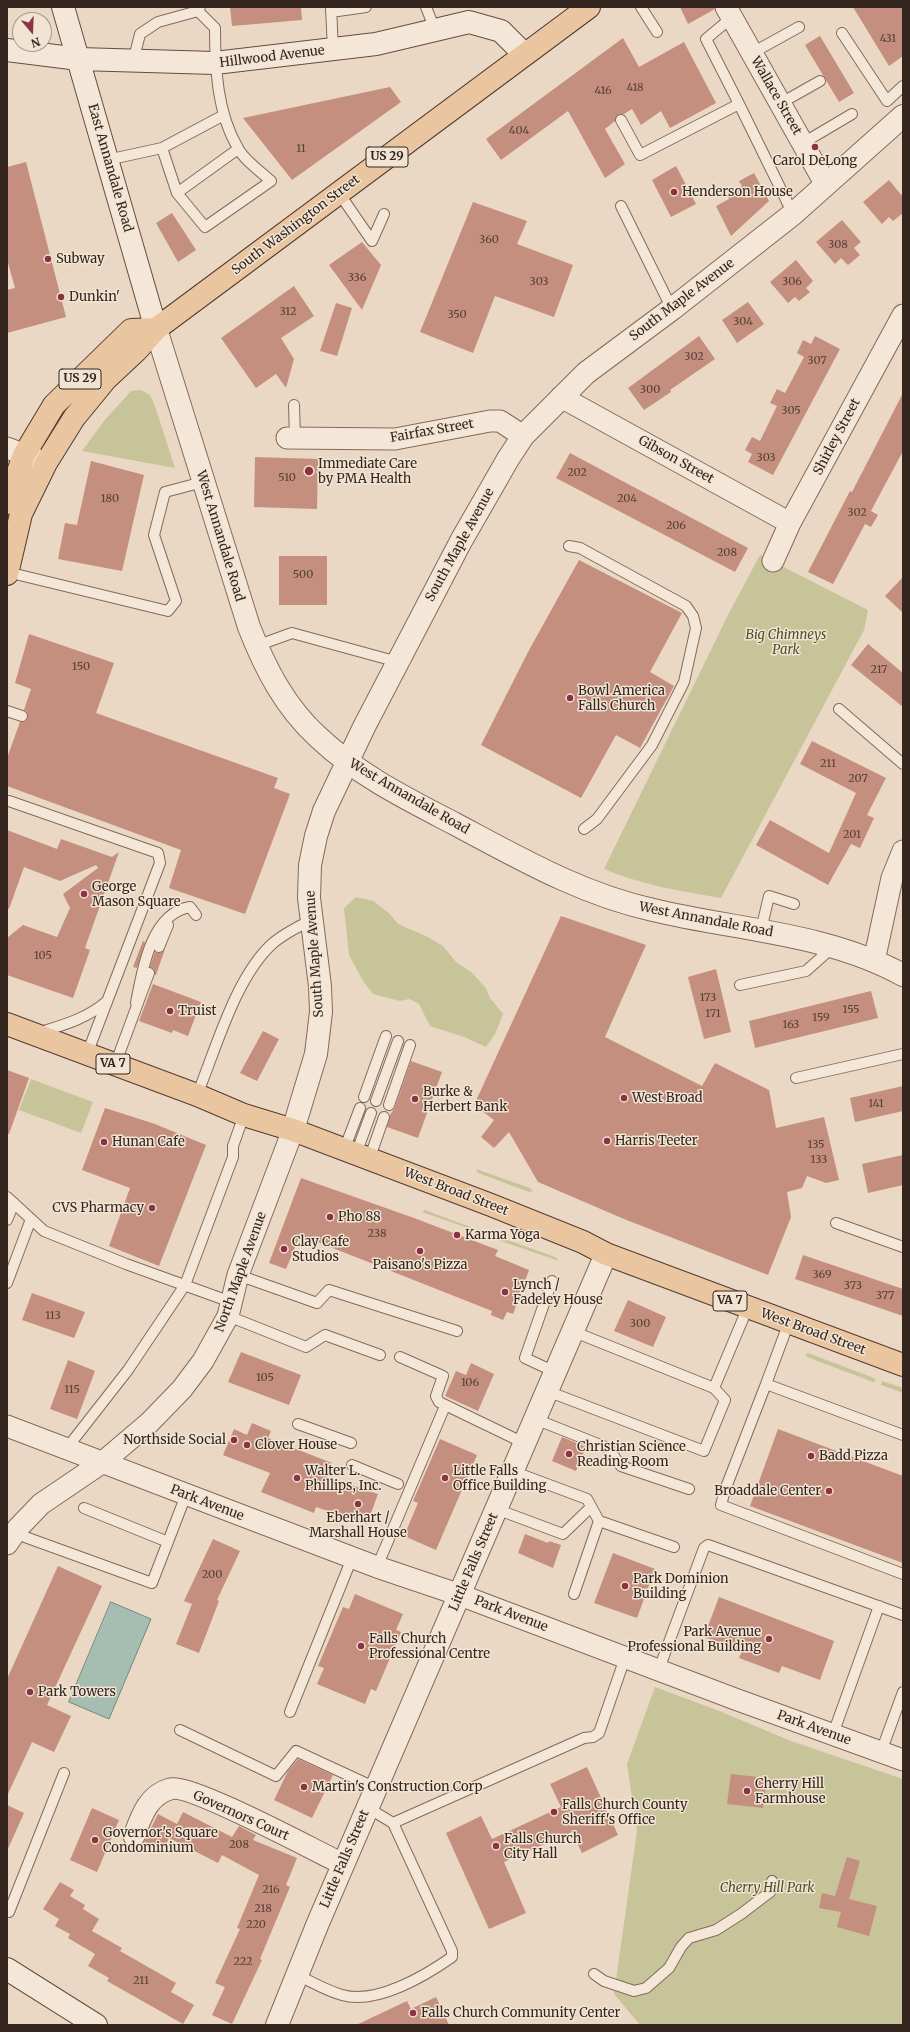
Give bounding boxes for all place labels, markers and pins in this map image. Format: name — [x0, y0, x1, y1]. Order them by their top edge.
marker: Carol DeLong — [810, 142, 820, 152]
place label: Carol DeLong — [773, 153, 857, 169]
place label: Henderson House — [682, 184, 793, 200]
marker: Henderson House — [669, 187, 679, 197]
place label: Subway — [56, 251, 105, 267]
marker: Subway — [43, 254, 53, 264]
place label: Dunkin' — [69, 289, 120, 305]
marker: Dunkin' — [56, 292, 66, 302]
place label: Immediate Care by PMA Health — [318, 456, 417, 487]
marker: Immediate Care by PMA Health — [303, 465, 315, 477]
place label: Bowl America Falls Church — [578, 683, 665, 714]
marker: Bowl America Falls Church — [565, 693, 575, 703]
place label: George Mason Square — [92, 879, 181, 910]
marker: George Mason Square — [79, 889, 89, 899]
place label: Truist — [178, 1003, 217, 1019]
marker: Truist — [165, 1006, 175, 1016]
place label: Burke & Herbert Bank — [423, 1084, 507, 1115]
place label: West Broad — [632, 1090, 703, 1106]
marker: West Broad — [619, 1093, 629, 1103]
marker: Burke & Herbert Bank — [410, 1094, 420, 1104]
place label: Harris Teeter — [615, 1133, 698, 1149]
place label: Hunan Cafe — [112, 1134, 185, 1150]
marker: Harris Teeter — [602, 1136, 612, 1146]
marker: Hunan Cafe — [99, 1137, 109, 1147]
place label: CVS Pharmacy — [52, 1200, 144, 1216]
marker: CVS Pharmacy — [147, 1203, 157, 1213]
place label: Pho 88 — [338, 1209, 381, 1225]
marker: Pho 88 — [325, 1212, 335, 1222]
place label: Karma Yoga — [465, 1227, 540, 1243]
marker: Karma Yoga — [452, 1230, 462, 1240]
place label: Clay Cafe Studios — [292, 1234, 349, 1265]
marker: Clay Cafe Studios — [279, 1244, 289, 1254]
marker: Paisano's Pizza — [415, 1246, 425, 1256]
place label: Paisano's Pizza — [372, 1257, 468, 1273]
place label: Lynch / Fadeley House — [513, 1277, 603, 1308]
marker: Lynch / Fadeley House — [500, 1287, 510, 1297]
place label: Northside Social — [123, 1432, 226, 1448]
marker: Northside Social — [229, 1435, 239, 1445]
place label: Clover House — [255, 1437, 337, 1453]
place label: Christian Science Reading Room — [577, 1439, 686, 1470]
marker: Clover House — [242, 1440, 252, 1450]
place label: Badd Pizza — [819, 1448, 888, 1464]
marker: Christian Science Reading Room — [564, 1449, 574, 1459]
marker: Badd Pizza — [806, 1451, 816, 1461]
place label: Walter L. Phillips, Inc. — [305, 1463, 382, 1494]
place label: Little Falls Office Building — [453, 1463, 546, 1494]
marker: Walter L. Phillips, Inc. — [292, 1473, 302, 1483]
marker: Little Falls Office Building — [440, 1473, 450, 1483]
place label: Broaddale Center — [714, 1483, 821, 1499]
marker: Broaddale Center — [824, 1486, 834, 1496]
marker: Eberhart / Marshall House — [353, 1499, 363, 1509]
place label: Eberhart / Marshall House — [309, 1510, 407, 1541]
place label: Park Dominion Building — [633, 1571, 729, 1602]
marker: Park Dominion Building — [620, 1581, 630, 1591]
place label: Park Avenue Professional Building — [627, 1624, 761, 1655]
place label: Falls Church Professional Centre — [369, 1631, 490, 1662]
marker: Park Avenue Professional Building — [764, 1634, 774, 1644]
marker: Falls Church Professional Centre — [356, 1641, 366, 1651]
place label: Park Towers — [38, 1684, 116, 1700]
marker: Park Towers — [25, 1687, 35, 1697]
place label: Cherry Hill Farmhouse — [755, 1776, 826, 1807]
place label: Martin's Construction Corp — [312, 1779, 482, 1795]
marker: Martin's Construction Corp — [299, 1782, 309, 1792]
marker: Cherry Hill Farmhouse — [742, 1786, 752, 1796]
place label: Falls Church County Sheriff's Office — [562, 1797, 687, 1828]
marker: Falls Church County Sheriff's Office — [549, 1807, 559, 1817]
place label: Governor's Square Condominium — [103, 1825, 218, 1856]
place label: Falls Church City Hall — [504, 1831, 581, 1862]
marker: Governor's Square Condominium — [90, 1835, 100, 1845]
marker: Falls Church City Hall — [491, 1841, 501, 1851]
place label: Falls Church Community Center — [421, 2005, 620, 2021]
marker: Falls Church Community Center — [408, 2008, 418, 2018]

